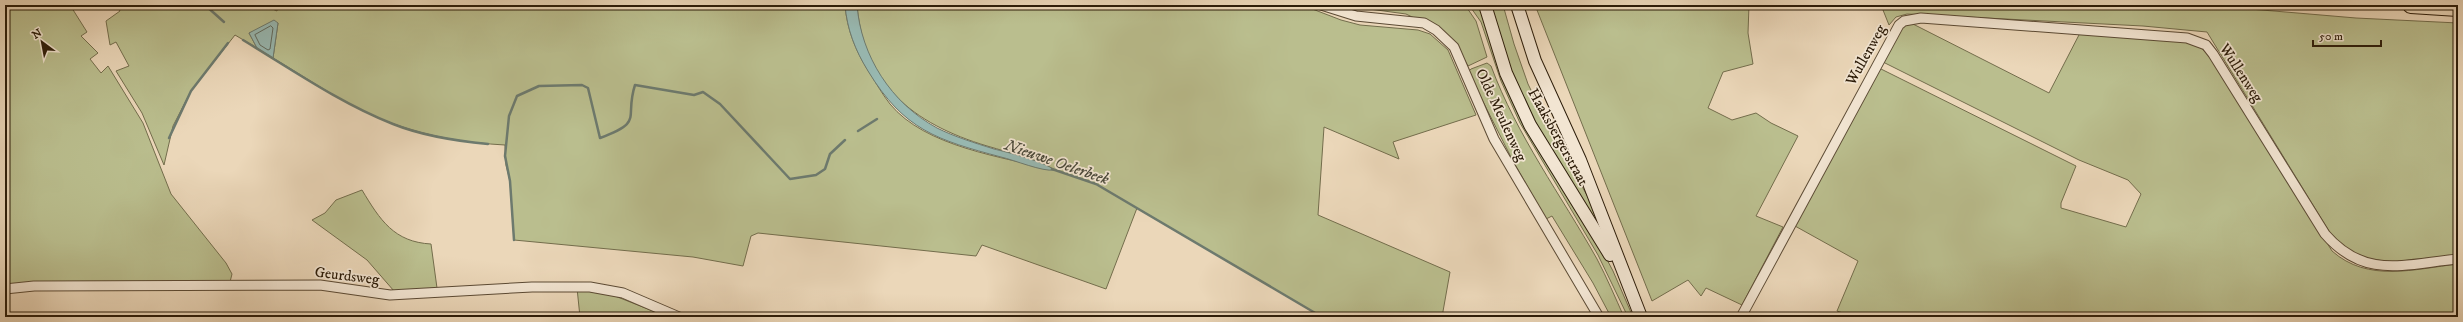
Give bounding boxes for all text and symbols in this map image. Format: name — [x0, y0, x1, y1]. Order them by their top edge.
street label: Wullenweg — [1841, 21, 1891, 89]
north arrow — [22, 22, 62, 62]
scale bar — [2313, 22, 2381, 48]
text: N — [30, 26, 45, 43]
text: 50 m — [2319, 29, 2343, 44]
street label: Wullenweg — [2214, 39, 2267, 107]
street label: Olde Meulenweg — [1471, 65, 1531, 165]
street label: Haaksbergerstraat — [1523, 85, 1593, 189]
water label: Nieuwe Oelerbeek — [1001, 134, 1112, 189]
street label: Geurdsweg — [314, 263, 381, 289]

